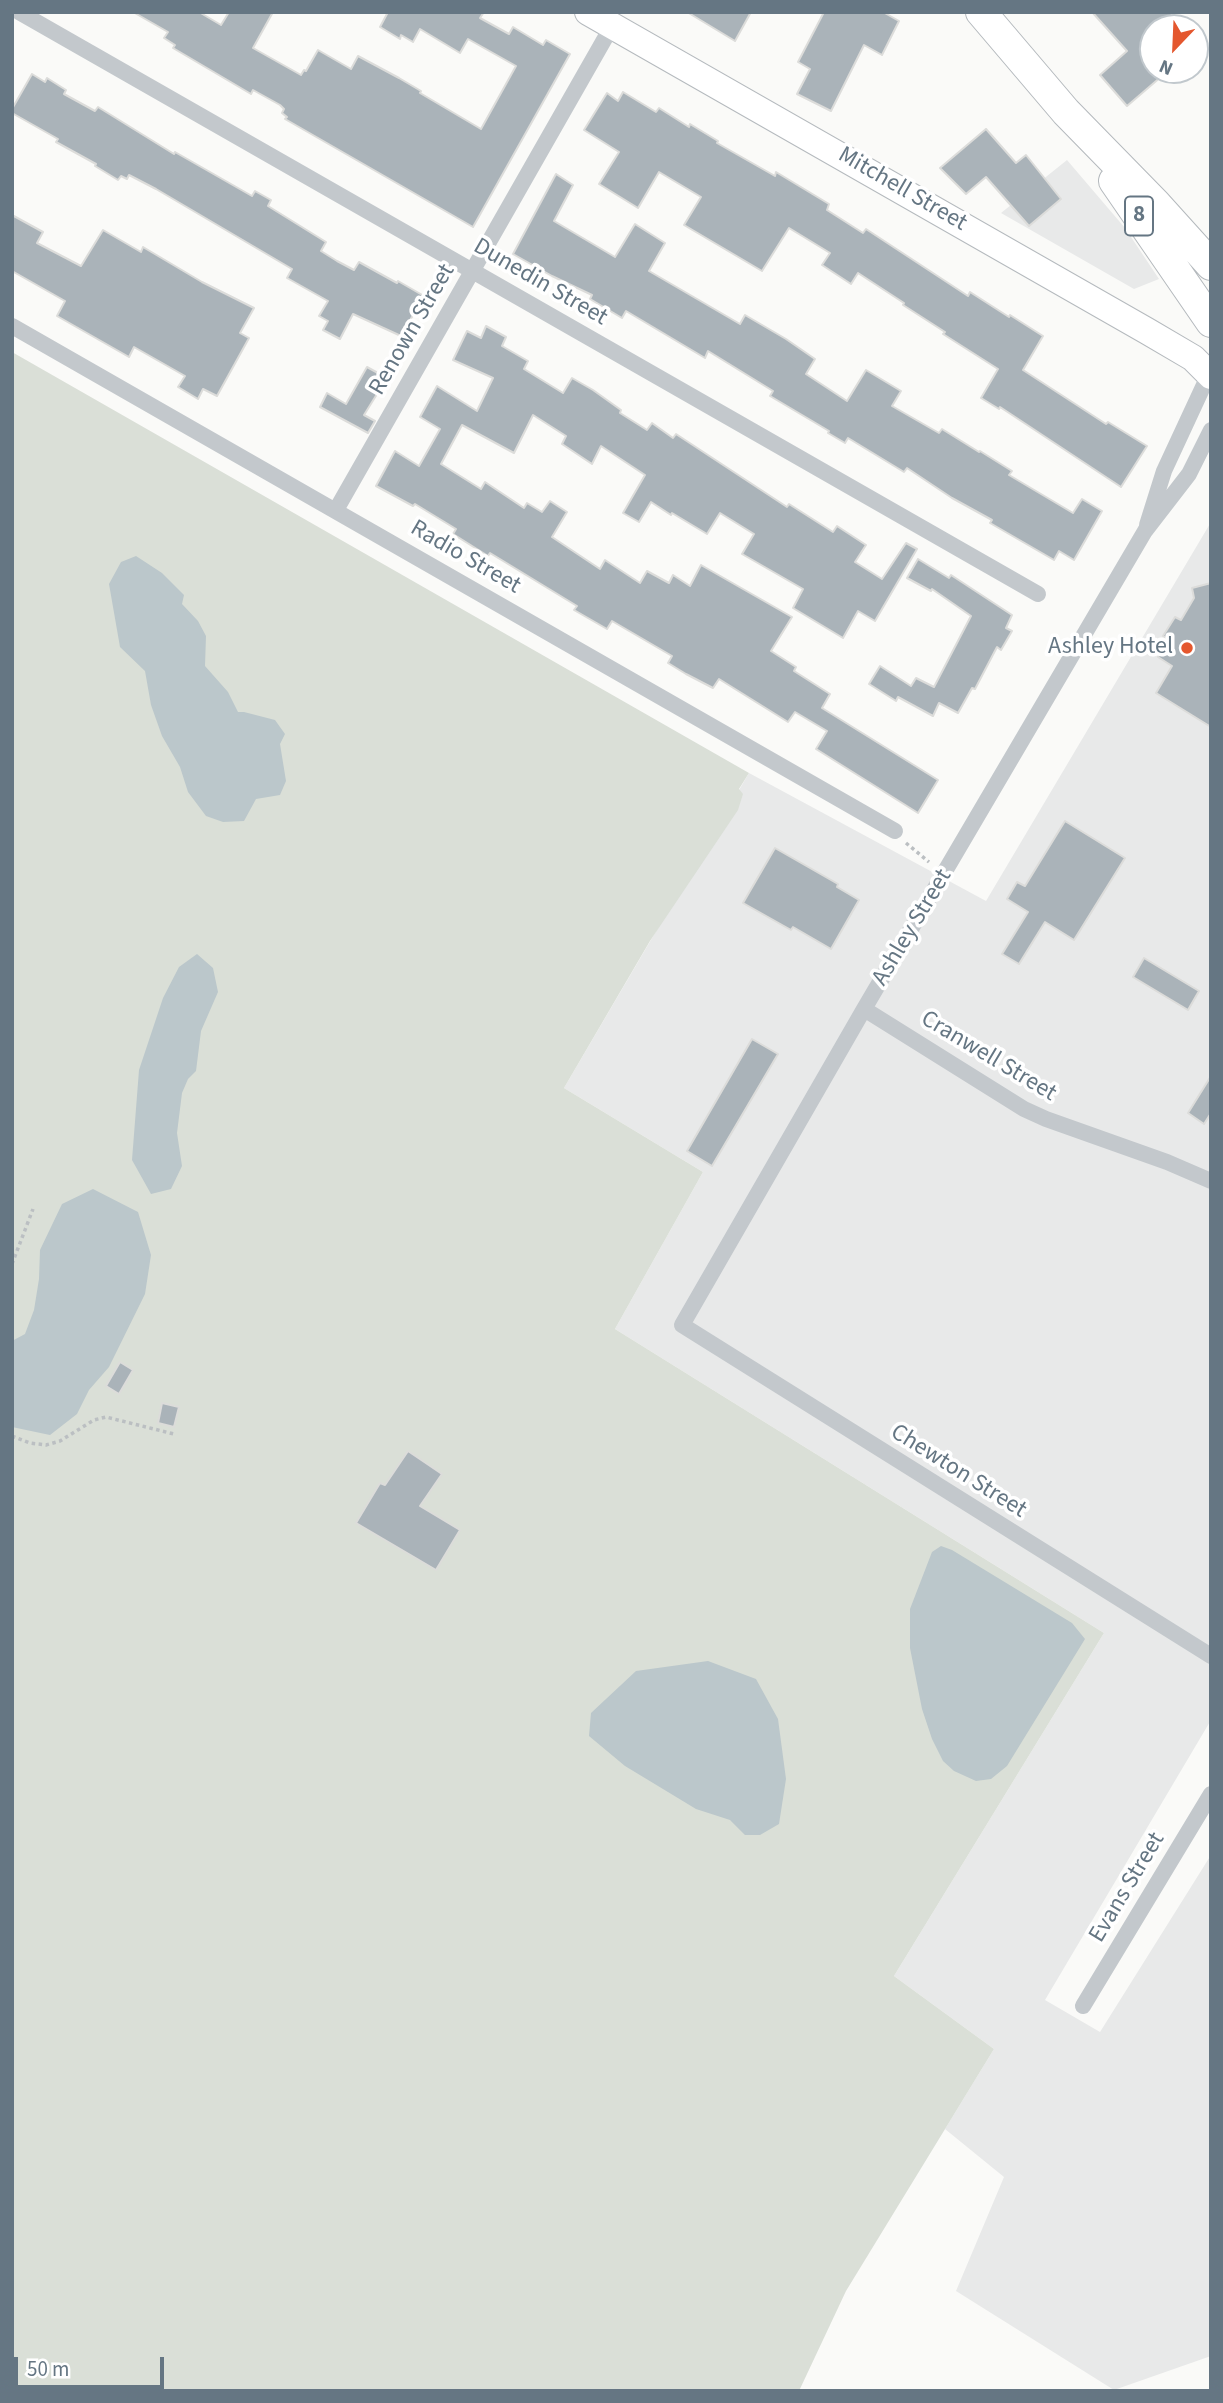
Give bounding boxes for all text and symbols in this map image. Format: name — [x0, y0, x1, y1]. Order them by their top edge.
north arrow — [1139, 14, 1209, 84]
text: N — [1155, 52, 1177, 82]
street label: Mitchell Street — [832, 141, 972, 239]
road number: 8 — [1125, 196, 1153, 236]
street label: Dunedin Street — [468, 233, 612, 333]
street label: Renown Street — [364, 259, 462, 401]
street label: Radio Street — [405, 515, 525, 601]
place label: Ashley Hotel — [1048, 634, 1173, 662]
marker: Ashley Hotel — [1179, 640, 1195, 656]
street label: Ashley Street — [867, 864, 959, 992]
street label: Cranwell Street — [915, 1005, 1061, 1109]
street label: Chewton Street — [885, 1419, 1031, 1525]
street label: Evans Street — [1084, 1828, 1172, 1948]
scale bar — [18, 2344, 168, 2388]
text: 50 m — [27, 2354, 69, 2384]

